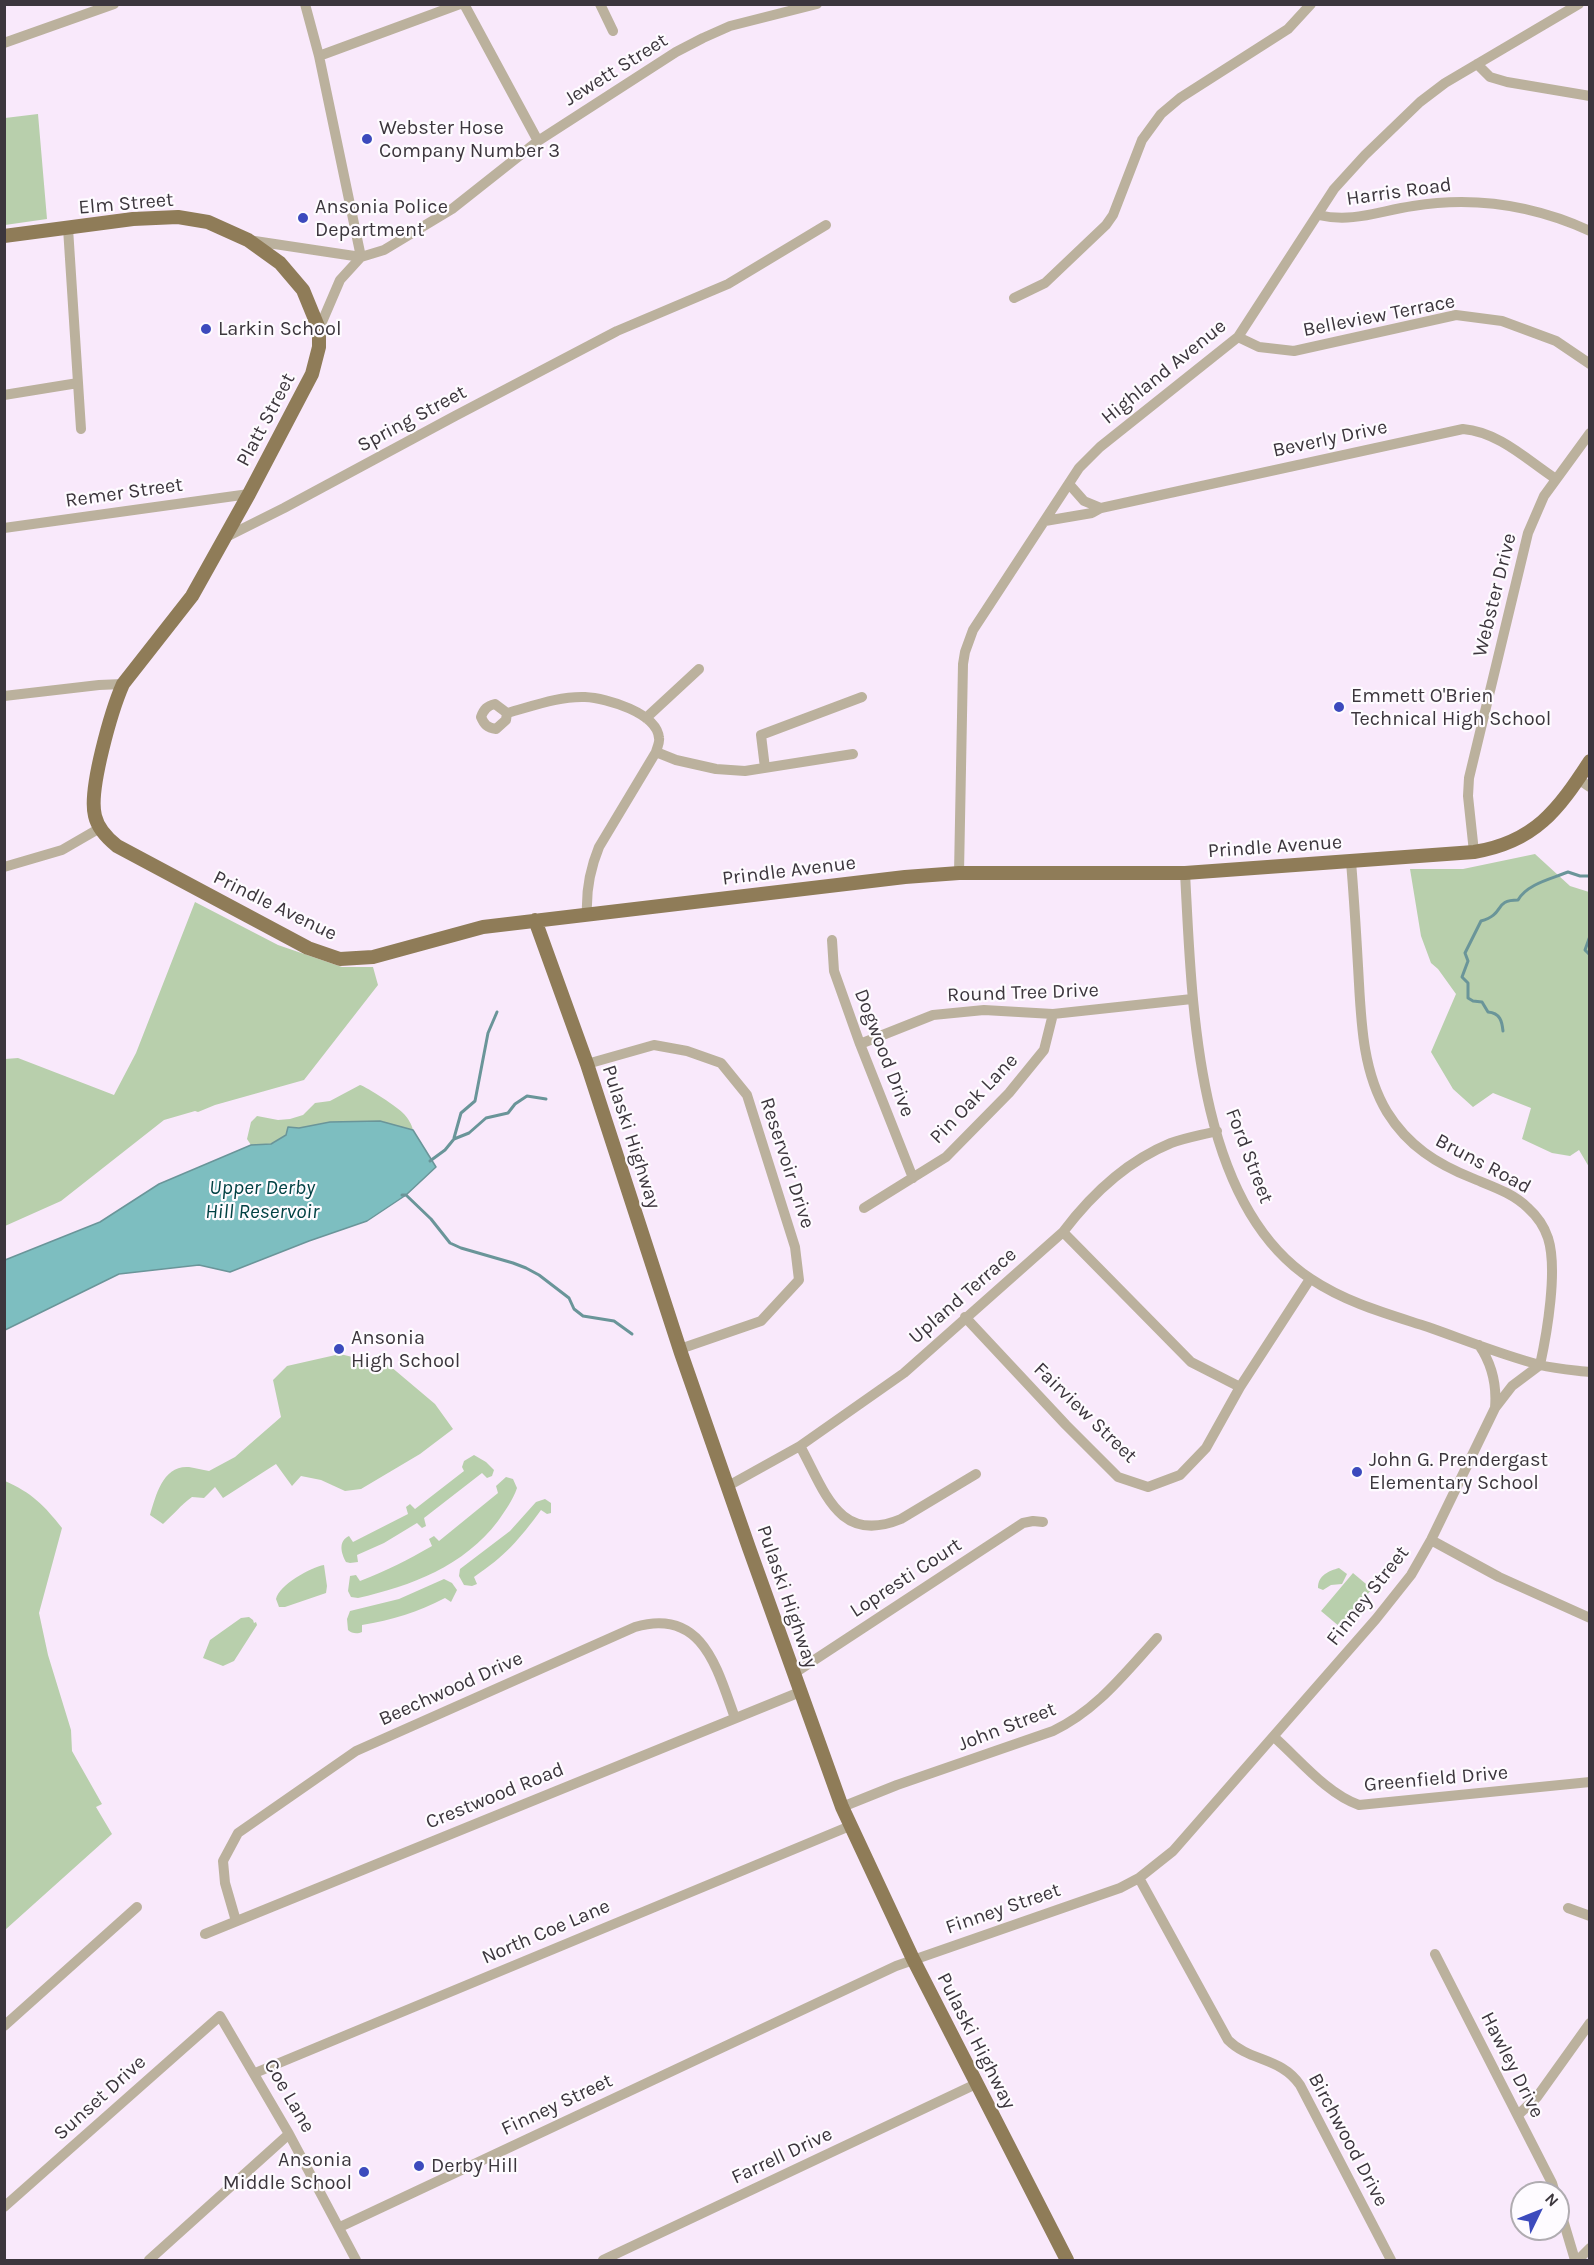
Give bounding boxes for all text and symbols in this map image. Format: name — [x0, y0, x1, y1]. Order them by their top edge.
street label: Jewett Street — [560, 29, 672, 111]
place label: Webster Hose Company Number 3 — [379, 116, 560, 163]
marker: Webster Hose Company Number 3 — [360, 132, 374, 146]
street label: Harris Road — [1345, 173, 1453, 211]
street label: Elm Street — [78, 188, 174, 220]
place label: Ansonia Police Department — [315, 195, 448, 242]
marker: Ansonia Police Department — [296, 211, 310, 225]
street label: Belleview Terrace — [1301, 289, 1457, 343]
street label: Highland Avenue — [1097, 314, 1231, 430]
place label: Larkin School — [218, 317, 342, 341]
marker: Larkin School — [199, 322, 213, 336]
street label: Platt Street — [231, 369, 301, 471]
street label: Spring Street — [353, 380, 471, 458]
street label: Beverly Drive — [1270, 415, 1390, 463]
street label: Remer Street — [64, 473, 184, 513]
street label: Webster Drive — [1468, 531, 1522, 659]
place label: Emmett O'Brien Technical High School — [1351, 684, 1551, 731]
marker: Emmett O'Brien Technical High School — [1332, 700, 1346, 714]
street label: Prindle Avenue — [1207, 830, 1343, 864]
street label: Prindle Avenue — [721, 851, 857, 891]
street label: Prindle Avenue — [209, 866, 341, 946]
street label: Round Tree Drive — [947, 978, 1099, 1008]
street label: Dogwood Drive — [849, 986, 919, 1120]
street label: Pin Oak Lane — [925, 1049, 1023, 1149]
street label: Pulaski Highway — [596, 1062, 666, 1212]
street label: Reservoir Drive — [755, 1095, 819, 1231]
street label: Ford Street — [1220, 1105, 1278, 1207]
street label: Bruns Road — [1431, 1129, 1535, 1199]
water label: Upper Derby Hill Reservoir — [205, 1175, 319, 1225]
street label: Upland Terrace — [904, 1243, 1022, 1349]
place label: Ansonia High School — [351, 1326, 460, 1373]
marker: Ansonia High School — [332, 1342, 346, 1356]
street label: Fairview Street — [1028, 1358, 1142, 1468]
place label: John G. Prendergast Elementary School — [1369, 1448, 1548, 1495]
marker: John G. Prendergast Elementary School — [1350, 1465, 1364, 1479]
street label: Pulaski Highway — [751, 1522, 823, 1672]
street label: Lopresti Court — [846, 1533, 966, 1623]
street label: Finney Street — [1322, 1541, 1414, 1651]
street label: Beechwood Drive — [375, 1647, 527, 1731]
street label: John Street — [955, 1697, 1059, 1757]
street label: Crestwood Road — [422, 1757, 568, 1835]
street label: Greenfield Drive — [1363, 1761, 1509, 1797]
street label: Finney Street — [942, 1878, 1064, 1940]
street label: North Coe Lane — [478, 1894, 614, 1970]
street label: Pulaski Highway — [931, 1969, 1021, 2113]
street label: Hawley Drive — [1475, 2008, 1549, 2122]
street label: Sunset Drive — [49, 2050, 151, 2146]
street label: Coe Lane — [258, 2055, 320, 2137]
street label: Finney Street — [498, 2069, 616, 2141]
street label: Birchwood Drive — [1303, 2069, 1393, 2211]
street label: Farrell Drive — [728, 2122, 836, 2190]
place label: Ansonia Middle School — [223, 2148, 352, 2195]
place label: Derby Hill — [431, 2154, 518, 2178]
marker: Derby Hill — [412, 2159, 426, 2173]
marker: Ansonia Middle School — [357, 2165, 371, 2179]
north arrow — [1510, 2181, 1570, 2241]
text: N — [1541, 2189, 1563, 2210]

